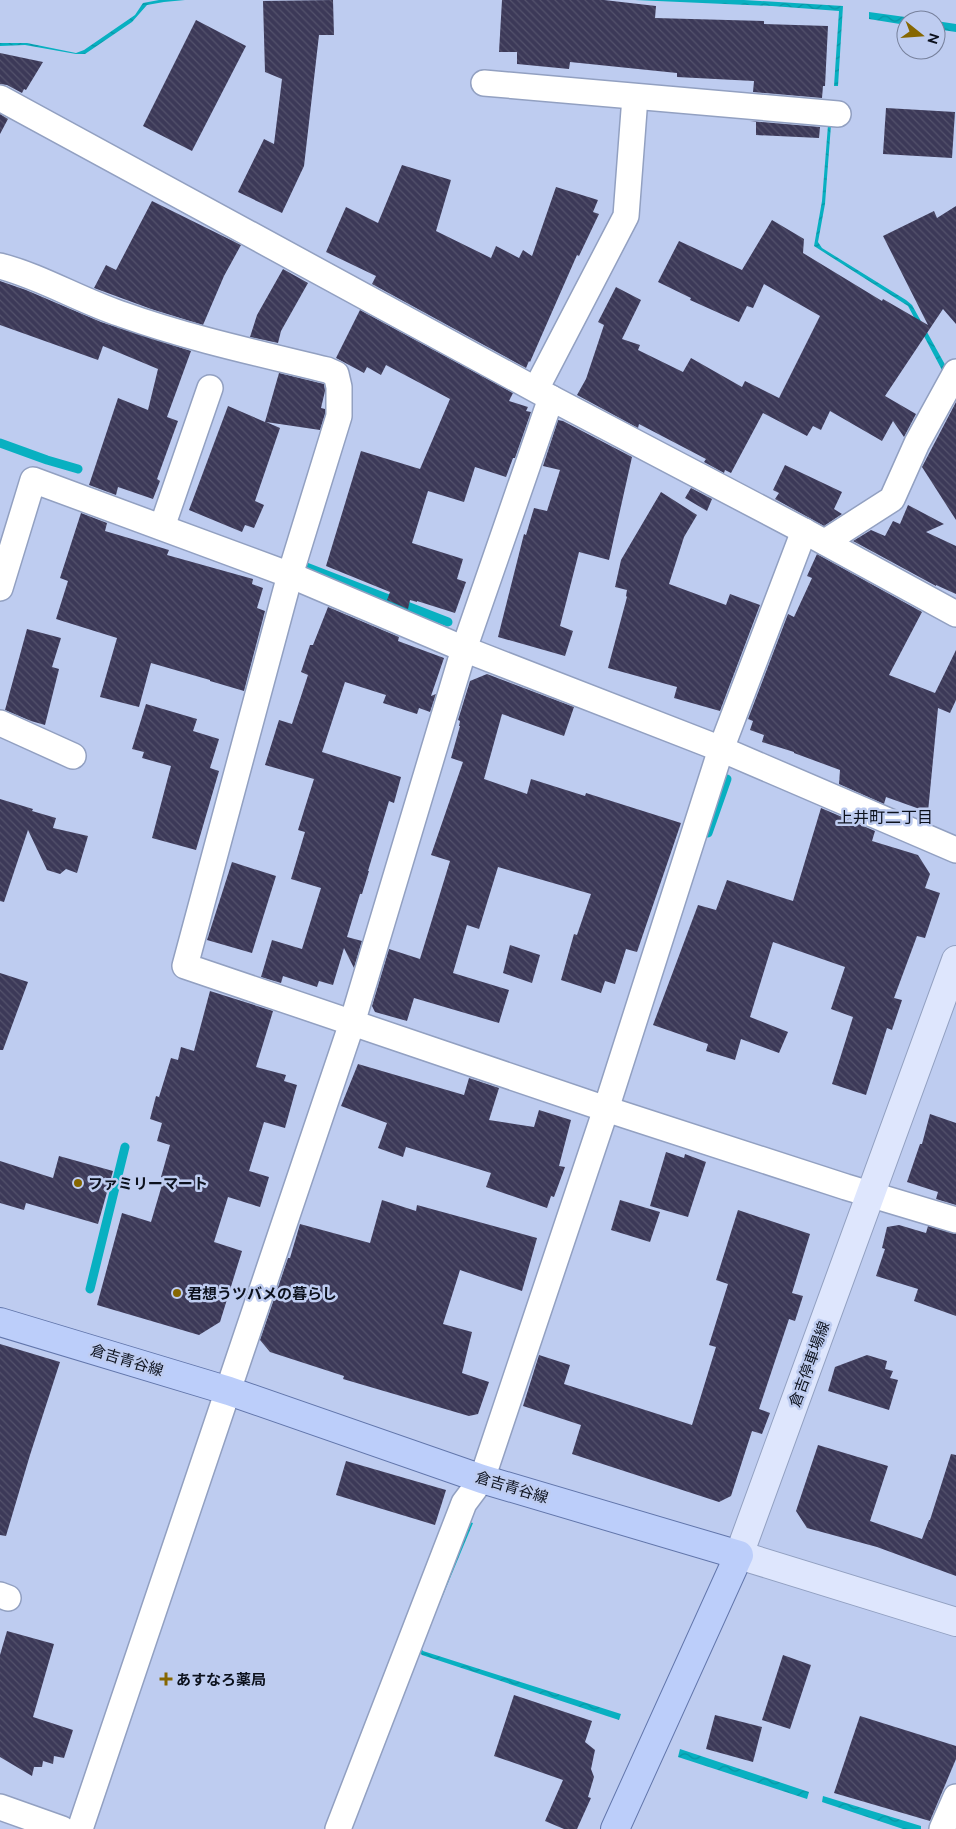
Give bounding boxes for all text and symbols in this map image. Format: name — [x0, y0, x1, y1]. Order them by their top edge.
north arrow — [896, 10, 946, 60]
text: N — [924, 31, 943, 46]
district label: 上井町二丁目 — [837, 808, 933, 826]
place label: ファミリーマート — [88, 1175, 208, 1192]
marker: ファミリーマート — [72, 1177, 84, 1189]
place label: 君想うツバメの暮らし — [187, 1285, 337, 1302]
marker: 君想うツバメの暮らし — [171, 1287, 183, 1299]
street label: 倉吉停車場線 — [786, 1319, 832, 1409]
street label: 倉吉青谷線 — [89, 1341, 165, 1379]
street label: 倉吉青谷線 — [474, 1468, 550, 1506]
place label: あすなろ薬局 — [176, 1671, 266, 1688]
marker: あすなろ薬局 — [160, 1673, 172, 1685]

